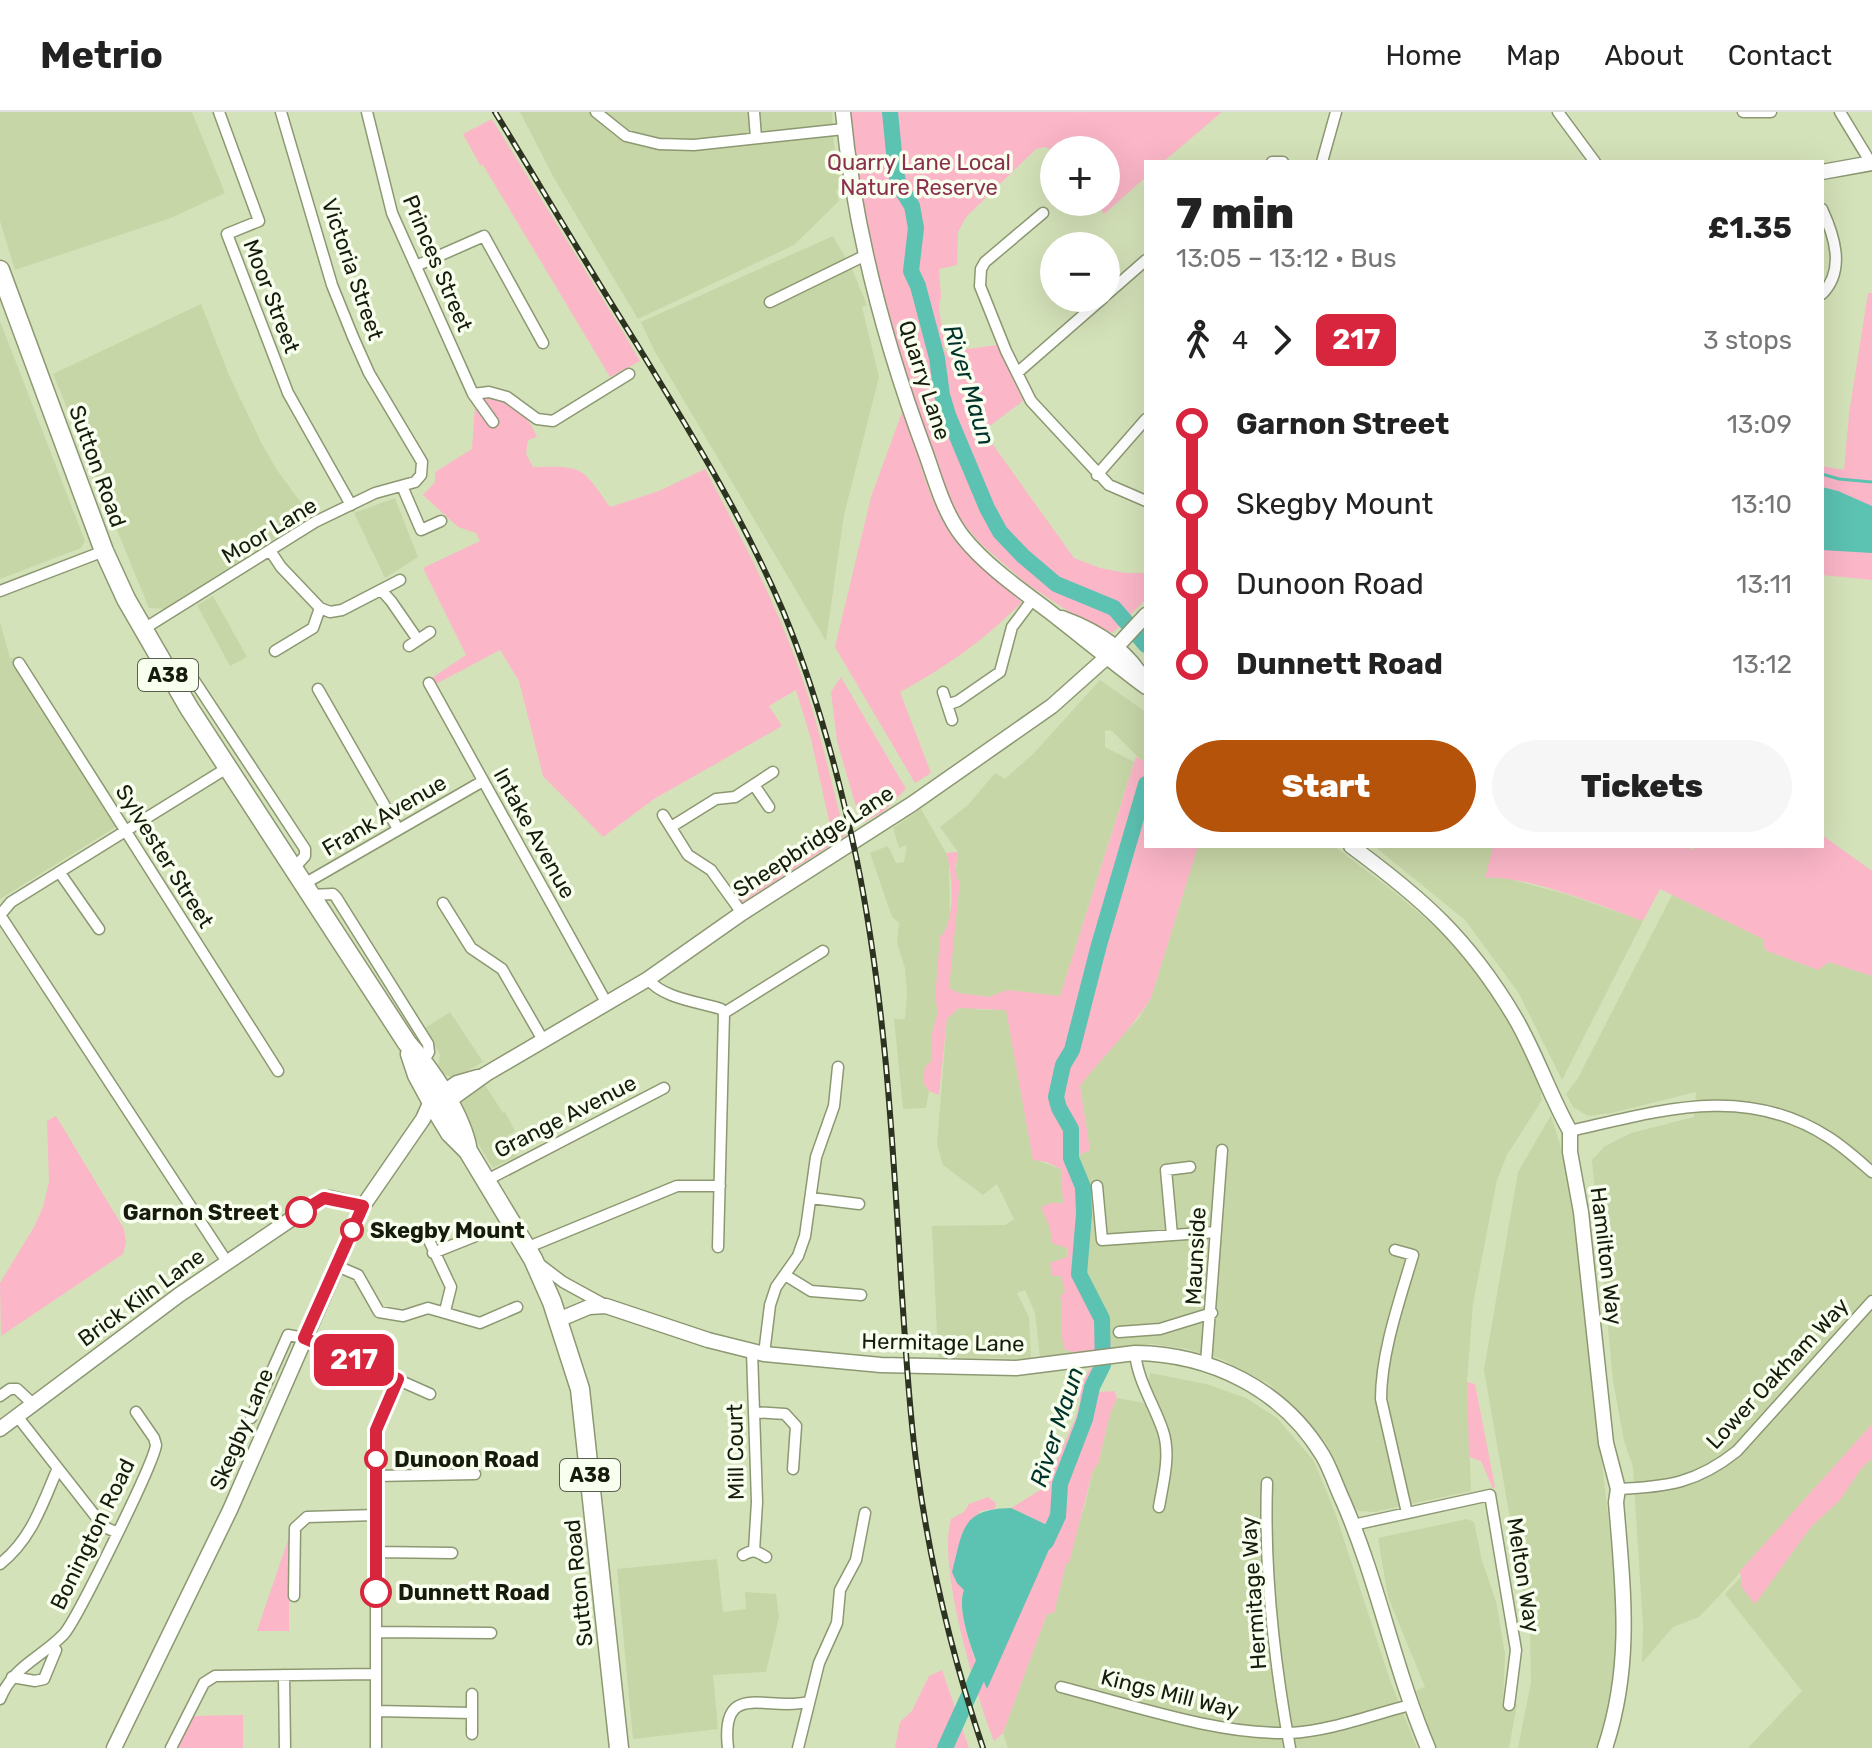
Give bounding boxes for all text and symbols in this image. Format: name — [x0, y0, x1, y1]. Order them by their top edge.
text: Metrio — [40, 32, 163, 78]
text: Home — [1385, 39, 1462, 72]
text: Map — [1506, 39, 1560, 72]
text: About — [1604, 39, 1684, 72]
text: Contact — [1728, 39, 1832, 72]
map controls — [1040, 136, 1120, 312]
button: + — [1040, 136, 1120, 216]
park label: Quarry Lane Local Nature Reserve — [827, 149, 1011, 201]
text: 7 min — [1176, 187, 1294, 239]
street label: Princes Street — [397, 191, 479, 336]
street label: Victoria Street — [316, 195, 389, 344]
text: £1.35 — [1708, 210, 1792, 246]
button: − — [1040, 232, 1120, 312]
street label: Moor Street — [238, 236, 306, 357]
text: 13:05 – 13:12 · Bus — [1176, 243, 1396, 274]
street label: Quarry Lane — [893, 317, 957, 443]
icon: walk — [1176, 318, 1220, 362]
icon: forward — [1260, 318, 1304, 362]
water label: River Maun — [937, 321, 1001, 449]
text: 217 — [1332, 323, 1380, 356]
text: 4 — [1232, 325, 1248, 356]
text: 3 stops — [1703, 325, 1792, 356]
street label: Sutton Road — [63, 402, 132, 531]
text: Garnon Street — [1236, 406, 1449, 442]
text: 13:09 — [1727, 409, 1792, 440]
text: Skegby Mount — [1236, 486, 1433, 522]
text: 13:10 — [1731, 489, 1792, 520]
street label: Moor Lane — [217, 492, 322, 569]
text: Dunoon Road — [1236, 566, 1424, 602]
text: 13:11 — [1736, 569, 1792, 600]
text: Dunnett Road — [1236, 646, 1443, 682]
text: 13:12 — [1732, 649, 1792, 680]
road number: A38 — [138, 659, 198, 691]
button: Start — [1176, 740, 1476, 832]
button: Tickets — [1492, 740, 1792, 832]
street label: Intake Avenue — [488, 763, 581, 903]
street label: Frank Avenue — [317, 769, 451, 862]
street label: Sylvester Street — [110, 779, 220, 933]
street label: Sheepbridge Lane — [728, 780, 899, 903]
street label: Grange Avenue — [490, 1069, 641, 1164]
street label: Hamilton Way — [1585, 1186, 1628, 1327]
marker: Garnon Street — [286, 1197, 316, 1227]
place label: Garnon Street — [123, 1199, 279, 1226]
street label: Maunside — [1179, 1206, 1212, 1306]
place label: Skegby Mount — [370, 1217, 525, 1244]
marker: Skegby Mount — [341, 1219, 363, 1241]
street label: Brick Kiln Lane — [73, 1242, 210, 1352]
street label: Lower Oakham Way — [1700, 1292, 1854, 1455]
street label: Hermitage Lane — [861, 1328, 1025, 1357]
line badge: 217 — [308, 1334, 400, 1386]
text: 217 — [330, 1343, 378, 1376]
water label: River Maun — [1024, 1363, 1090, 1491]
street label: Skegby Lane — [204, 1364, 279, 1494]
street label: Mill Court — [721, 1403, 750, 1500]
place label: Dunoon Road — [394, 1446, 539, 1473]
marker: Dunoon Road — [365, 1448, 387, 1470]
street label: Bonington Road — [44, 1454, 141, 1614]
road number: A38 — [560, 1459, 620, 1491]
street label: Hermitage Way — [1235, 1515, 1272, 1671]
street label: Melton Way — [1501, 1516, 1546, 1634]
street label: Sutton Road — [558, 1518, 599, 1648]
marker: Dunnett Road — [361, 1577, 391, 1607]
place label: Dunnett Road — [398, 1579, 550, 1606]
street label: Kings Mill Way — [1098, 1663, 1242, 1724]

